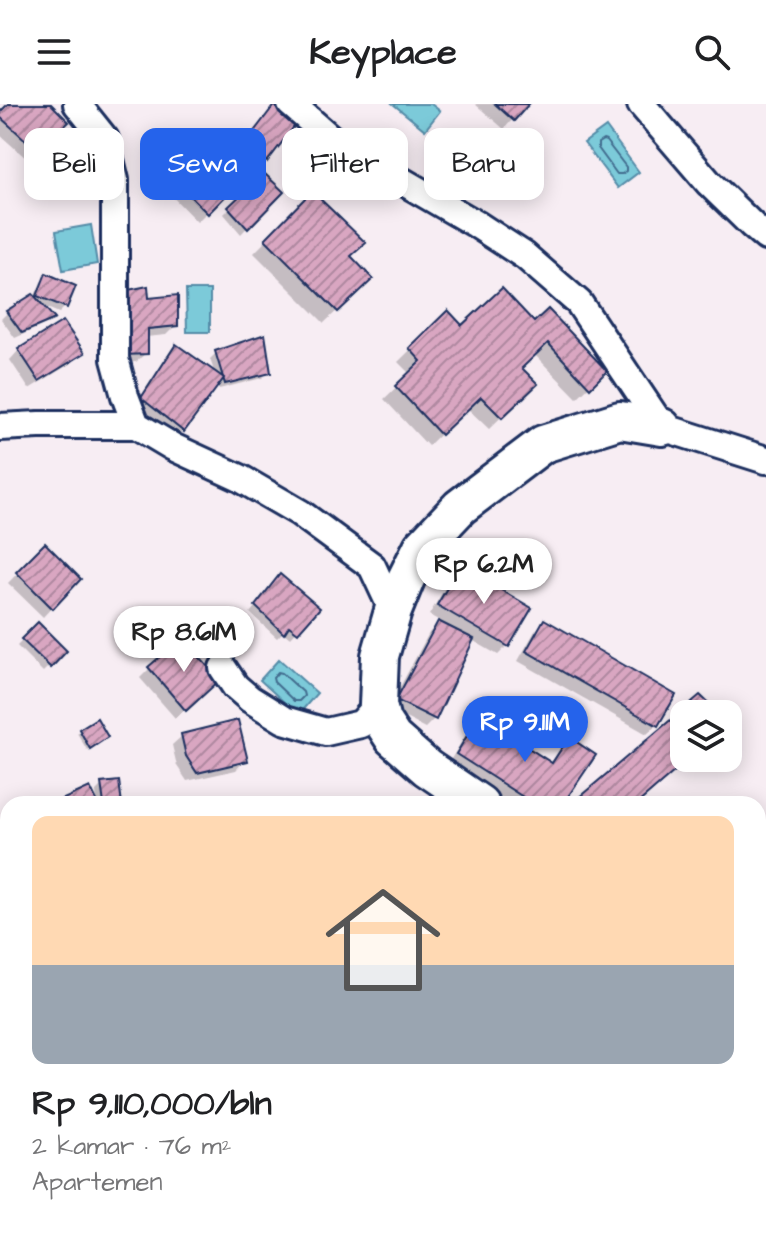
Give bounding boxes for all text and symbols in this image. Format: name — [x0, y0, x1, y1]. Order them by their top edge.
text: Keyplace — [309, 27, 457, 78]
icon: menu — [32, 30, 76, 74]
icon: search — [690, 30, 734, 74]
chip: Beli — [24, 128, 124, 200]
chip: Sewa — [140, 128, 266, 200]
chip: Filter — [282, 128, 408, 200]
chip: Baru — [424, 128, 544, 200]
pin: Rp 6.2M — [410, 538, 558, 606]
text: Rp 6.2M — [434, 546, 534, 582]
pin: Rp 8.61M — [101, 606, 267, 674]
text: Rp 8.61M — [131, 614, 237, 650]
pin: Rp 9.11M — [442, 696, 608, 764]
map controls — [670, 700, 742, 772]
button: layers — [670, 700, 742, 772]
text: Rp 9.11M — [480, 704, 570, 740]
icon: home — [311, 868, 455, 1012]
text: Rp 9,110,000/bln — [32, 1080, 272, 1128]
text: 2 kamar · 76 m² — [32, 1128, 231, 1164]
text: Apartemen — [32, 1164, 163, 1200]

